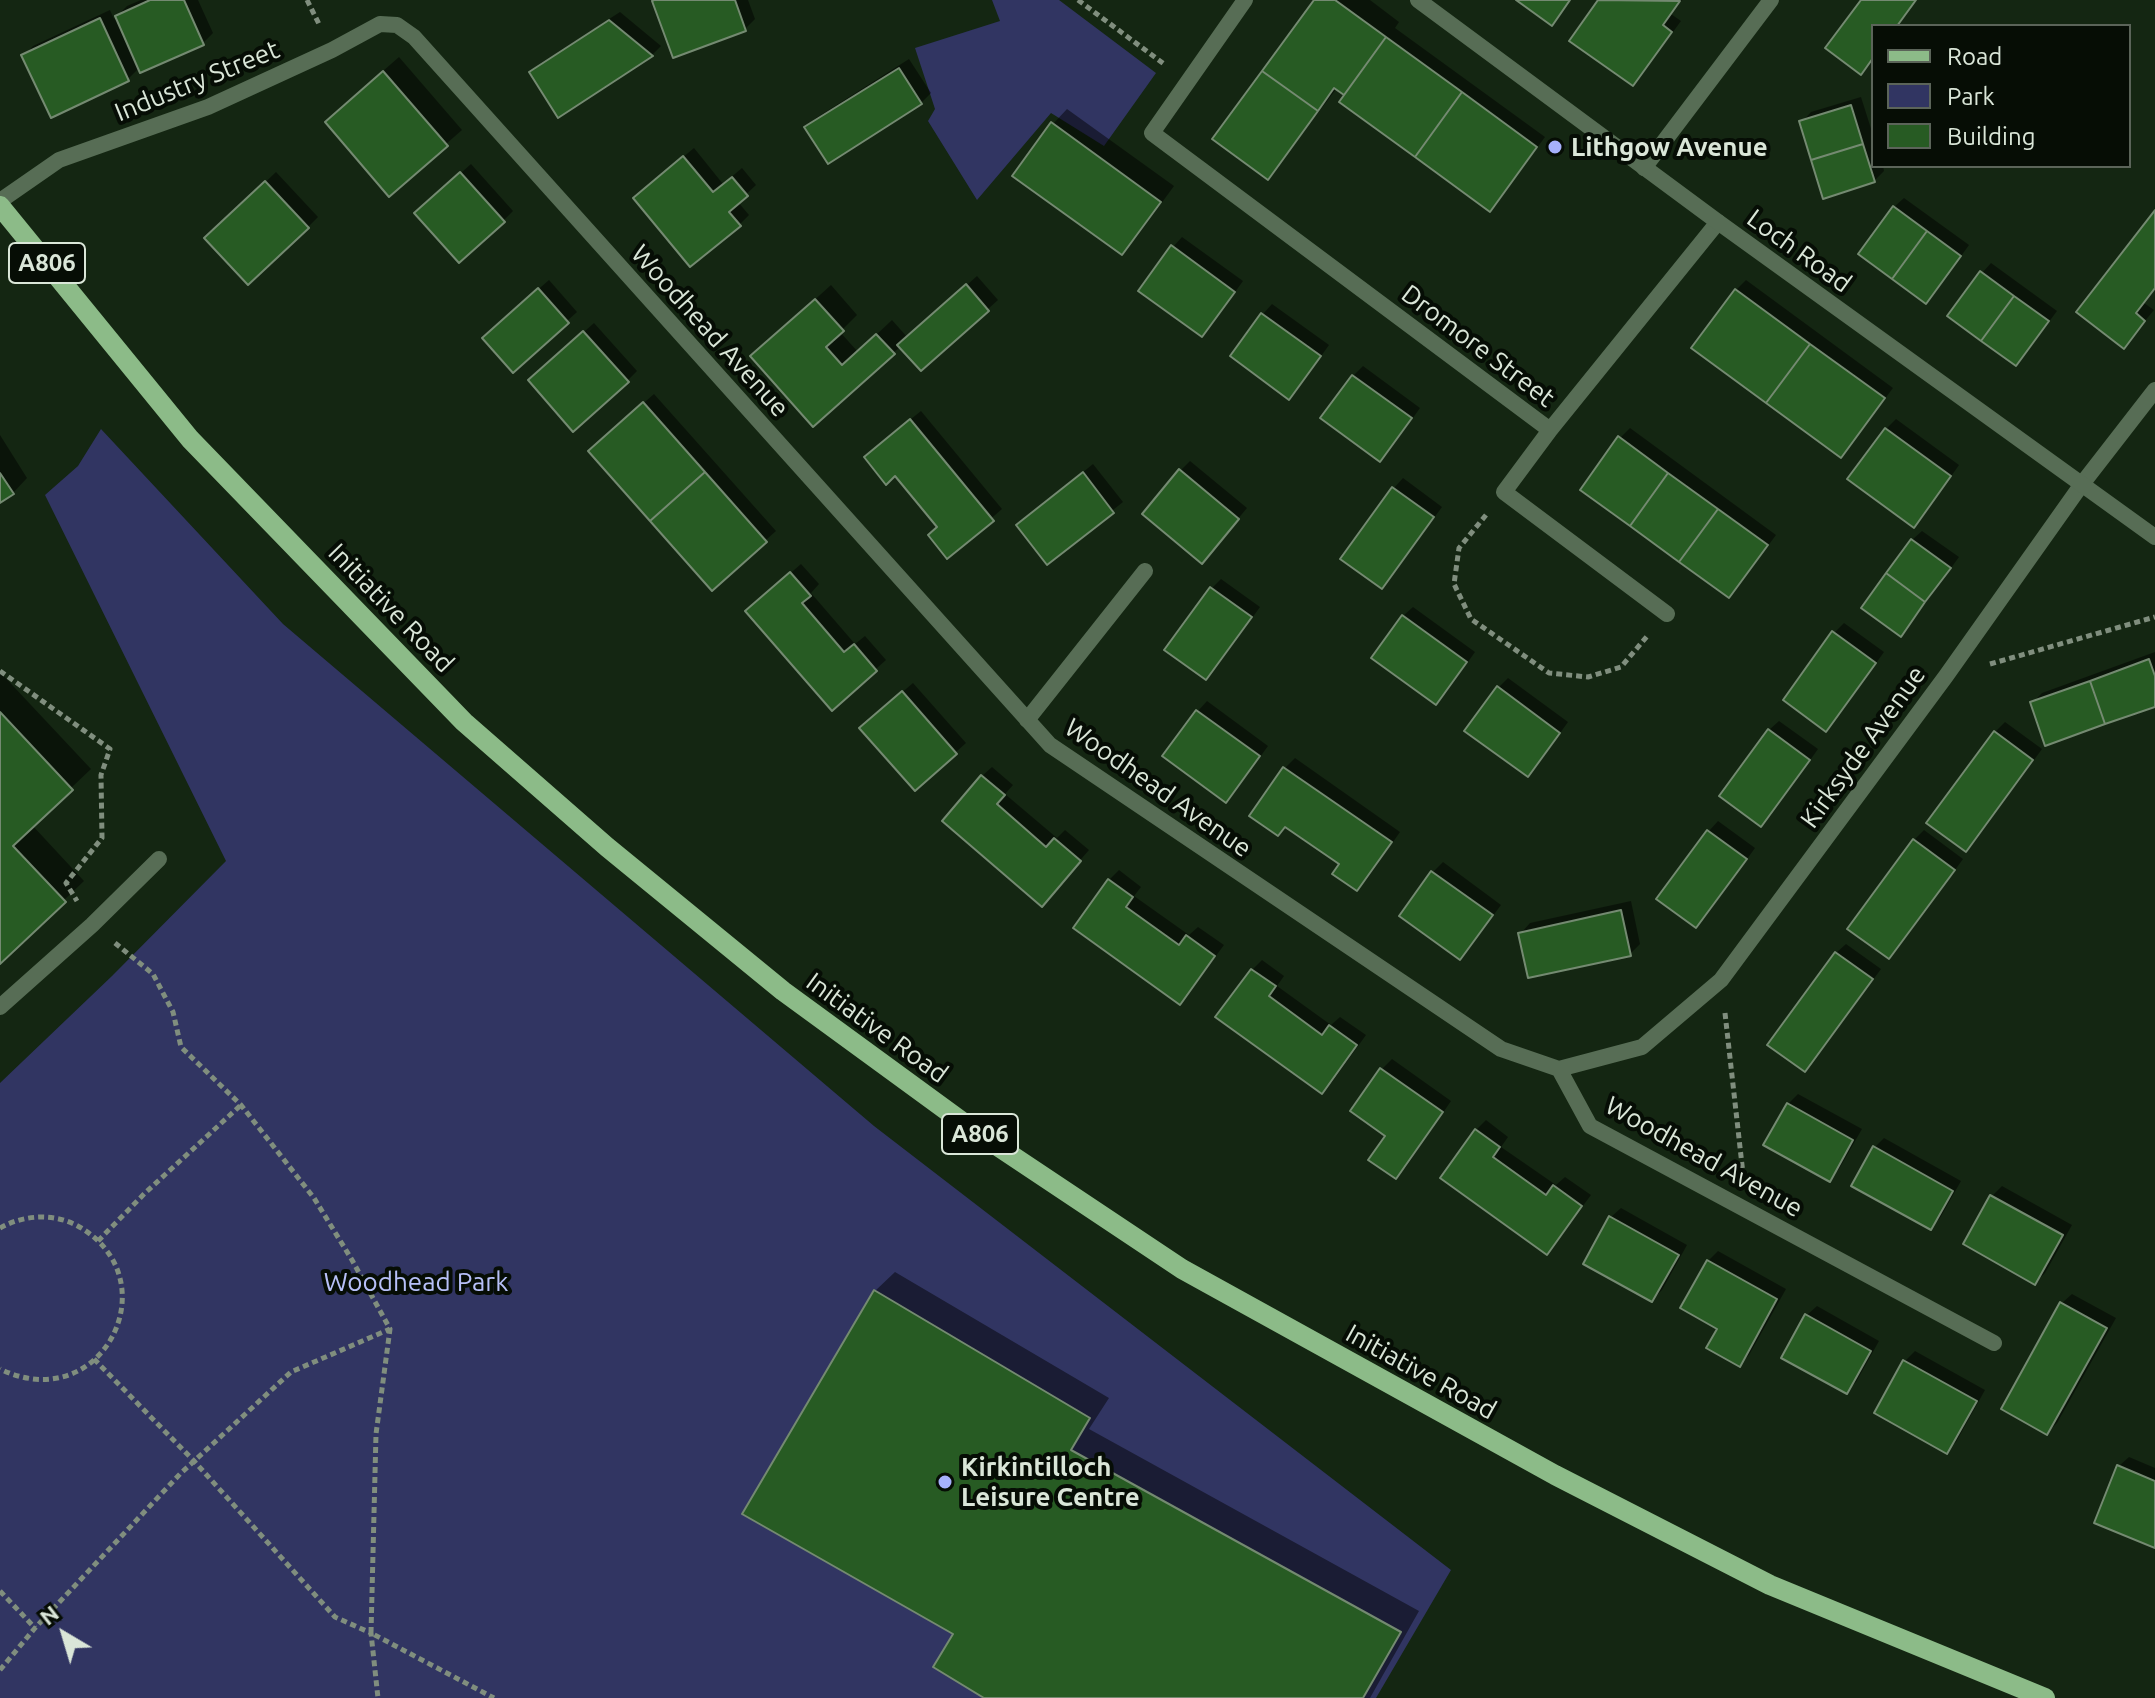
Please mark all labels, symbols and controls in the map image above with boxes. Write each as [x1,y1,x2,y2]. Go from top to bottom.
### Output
legend [1871,24,2131,168]
street label: Industry Street [110,34,284,128]
text: Road [1947,43,2002,70]
text: Park [1947,83,1995,110]
text: Building [1947,123,2035,150]
place label: Lithgow Avenue [1571,131,1768,163]
marker: Lithgow Avenue [1546,138,1564,156]
street label: Loch Road [1741,203,1857,299]
street label: Woodhead Avenue [625,239,795,423]
road number: A806 [9,243,85,283]
street label: Dromore Street [1395,278,1561,414]
street label: Initiative Road [322,537,460,679]
street label: Kirksyde Avenue [1794,660,1932,834]
street label: Woodhead Avenue [1059,712,1257,864]
street label: Initiative Road [800,966,954,1090]
street label: Woodhead Avenue [1600,1090,1808,1224]
road number: A806 [942,1114,1018,1154]
park label: Woodhead Park [324,1266,508,1298]
street label: Initiative Road [1340,1318,1502,1426]
place label: Kirkintilloch Leisure Centre [961,1451,1140,1512]
marker: Kirkintilloch Leisure Centre [936,1473,954,1491]
north arrow [24,1594,104,1674]
text: N [35,1600,63,1630]

